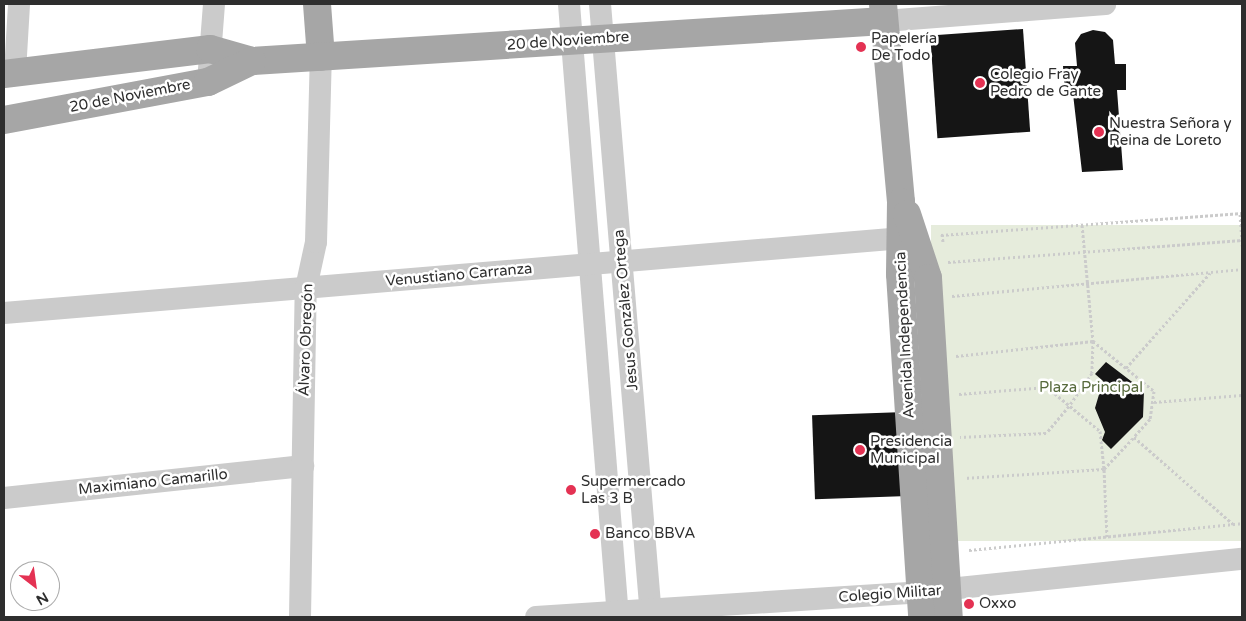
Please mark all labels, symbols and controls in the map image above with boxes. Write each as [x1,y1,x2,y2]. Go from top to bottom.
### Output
street label: 20 de Noviembre [506,28,630,54]
place label: Papelería De Todo [871,29,937,64]
marker: Papelería De Todo [855,41,867,53]
place label: Colegio Fray Pedro de Gante [990,65,1101,100]
street label: 20 de Noviembre [68,75,192,117]
marker: Colegio Fray Pedro de Gante [974,77,986,89]
place label: Nuestra Señora y Reina de Loreto [1109,114,1232,149]
marker: Nuestra Señora y Reina de Loreto [1093,126,1105,138]
street label: Jesus González Ortega [610,229,642,391]
street label: Avenida Independencia [892,251,918,419]
street label: Venustiano Carranza [385,260,533,290]
street label: Álvaro Obregón [295,283,317,397]
park label: Plaza Principal [1039,379,1143,397]
place label: Presidencia Municipal [870,432,952,467]
marker: Presidencia Municipal [854,444,866,456]
street label: Maximiano Camarillo [77,465,229,499]
place label: Supermercado Las 3 B [581,472,686,507]
marker: Supermercado Las 3 B [565,484,577,496]
place label: Banco BBVA [605,525,695,543]
marker: Banco BBVA [589,528,601,540]
north arrow [10,561,60,611]
street label: Colegio Militar [838,581,942,607]
text: N [33,588,51,609]
place label: Oxxo [979,595,1016,613]
marker: Oxxo [963,598,975,610]

